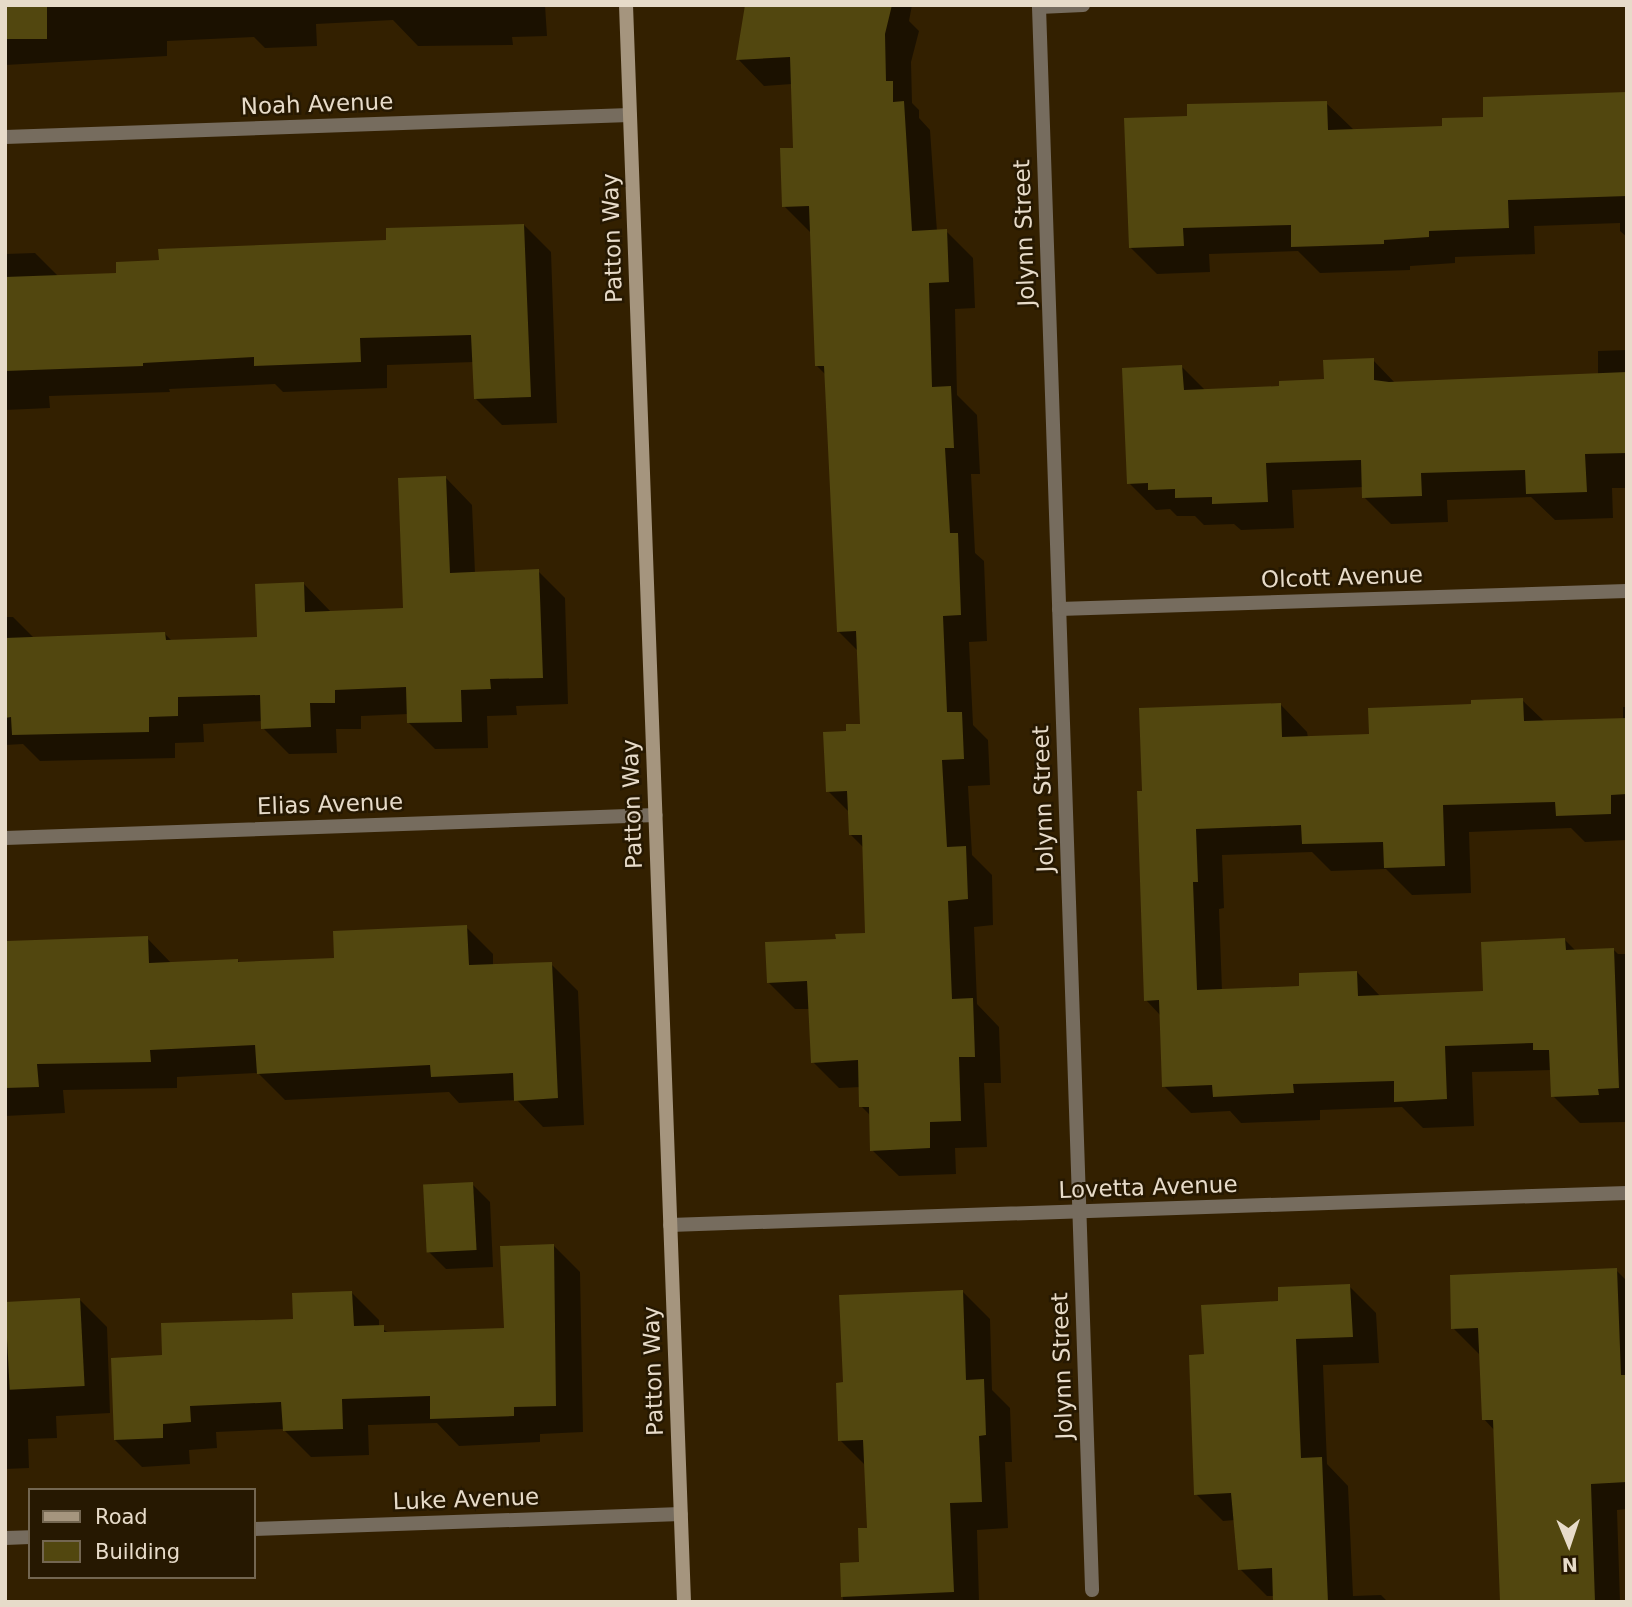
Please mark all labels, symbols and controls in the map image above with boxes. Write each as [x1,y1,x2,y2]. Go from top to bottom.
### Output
street label: Noah Avenue [240,88,394,120]
street label: Jolynn Street [1008,159,1040,307]
street label: Patton Way [596,173,628,303]
street label: Olcott Avenue [1261,560,1423,594]
street label: Jolynn Street [1027,725,1059,873]
street label: Patton Way [616,739,648,869]
street label: Elias Avenue [256,788,404,820]
street label: Lovetta Avenue [1058,1170,1238,1204]
street label: Jolynn Street [1046,1292,1078,1440]
street label: Patton Way [637,1306,669,1436]
street label: Luke Avenue [392,1483,540,1515]
legend [28,1488,256,1579]
text: Road [95,1505,148,1529]
north arrow [1534,1509,1604,1579]
text: Building [95,1540,180,1564]
text: N [1561,1554,1578,1576]

